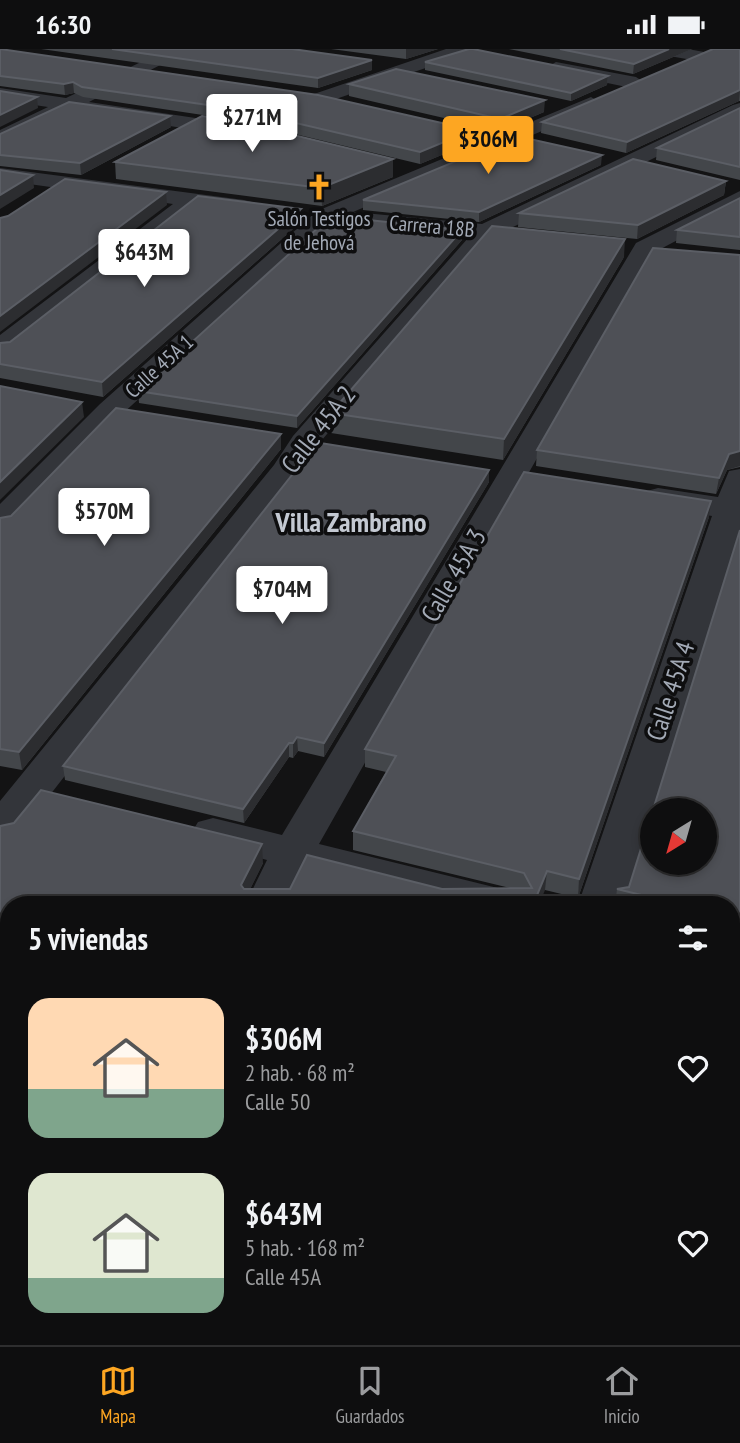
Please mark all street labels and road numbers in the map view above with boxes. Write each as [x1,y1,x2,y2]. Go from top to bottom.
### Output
street label: Carrera 18B [388,209,476,243]
street label: Calle 45A 1 [119,328,199,404]
street label: Calle 45A 2 [273,378,363,480]
street label: Calle 45A 3 [413,522,493,628]
street label: Calle 45A 4 [638,637,702,745]

